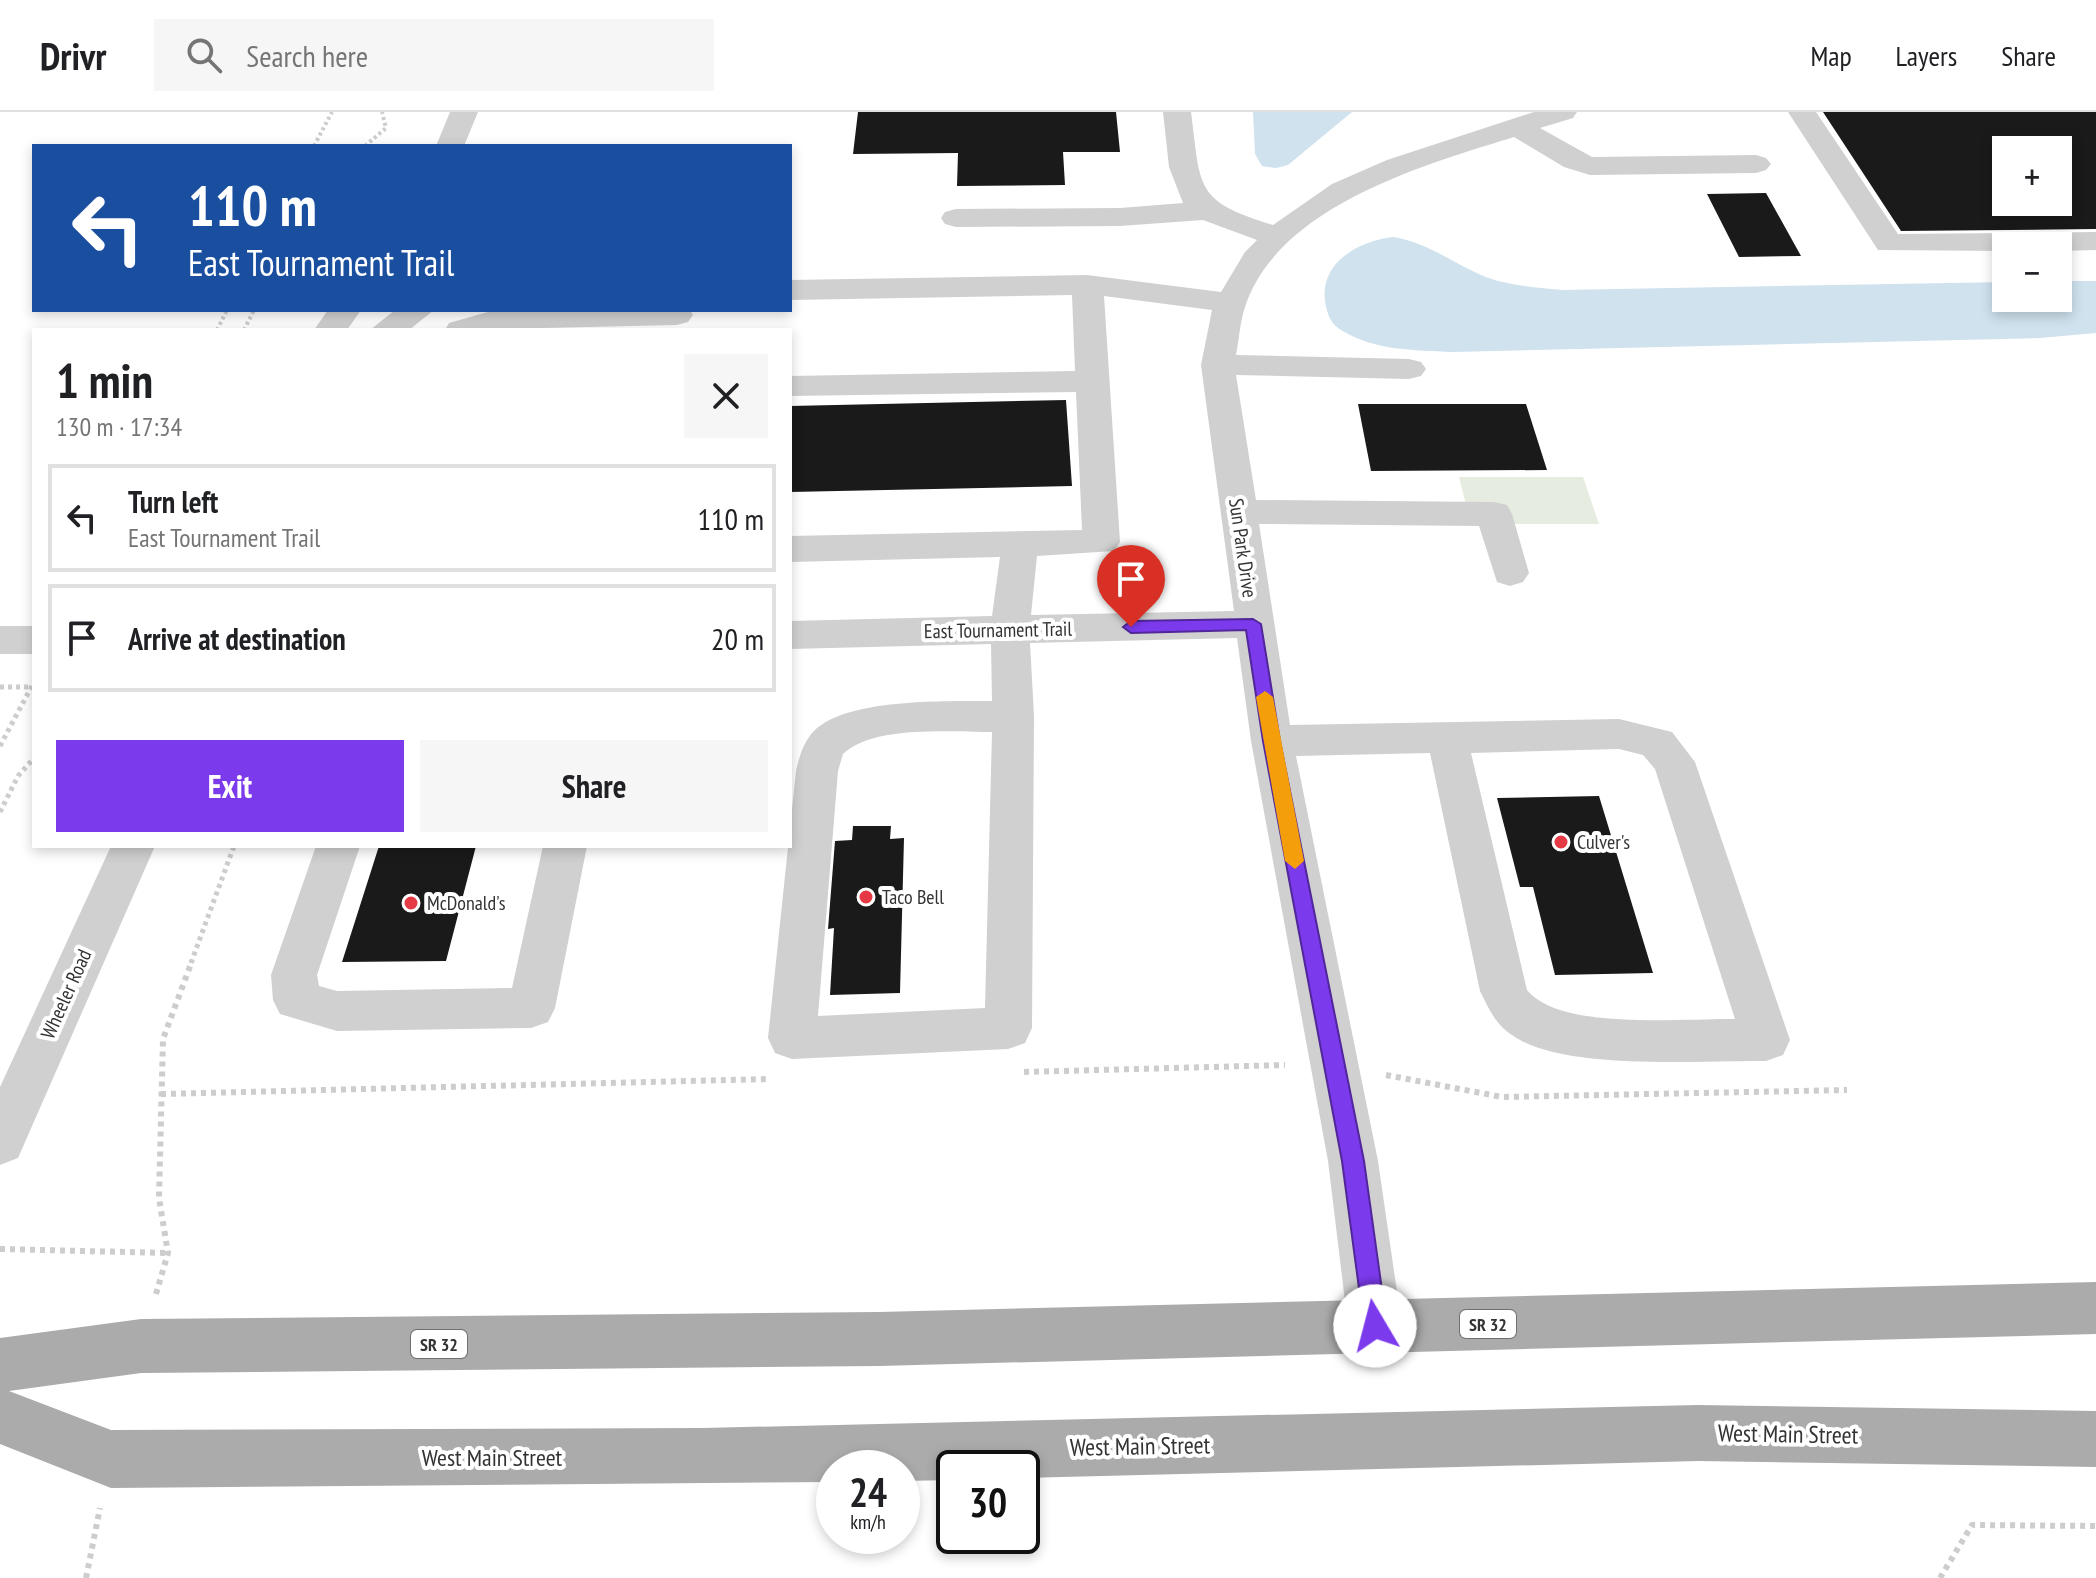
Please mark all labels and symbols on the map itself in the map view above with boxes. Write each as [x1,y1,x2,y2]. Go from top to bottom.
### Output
street label: Sun Park Drive [1223,497,1263,599]
pin [1097,545,1165,627]
street label: East Tournament Trail [924,616,1073,644]
place label: Culver's [1577,829,1630,855]
marker: Culver's [1552,833,1570,851]
place label: Taco Bell [882,884,944,910]
marker: Taco Bell [857,888,875,906]
place label: McDonald's [427,890,506,916]
marker: McDonald's [402,894,420,912]
street label: Wheeler Road [35,945,97,1043]
position arrow [1333,1284,1417,1368]
road number: SR 32 [1460,1310,1516,1338]
road number: SR 32 [411,1330,467,1358]
street label: West Main Street [1718,1417,1859,1451]
street label: West Main Street [1070,1429,1211,1463]
street label: West Main Street [422,1442,563,1473]
speed limit sign: 30 [936,1450,1040,1554]

